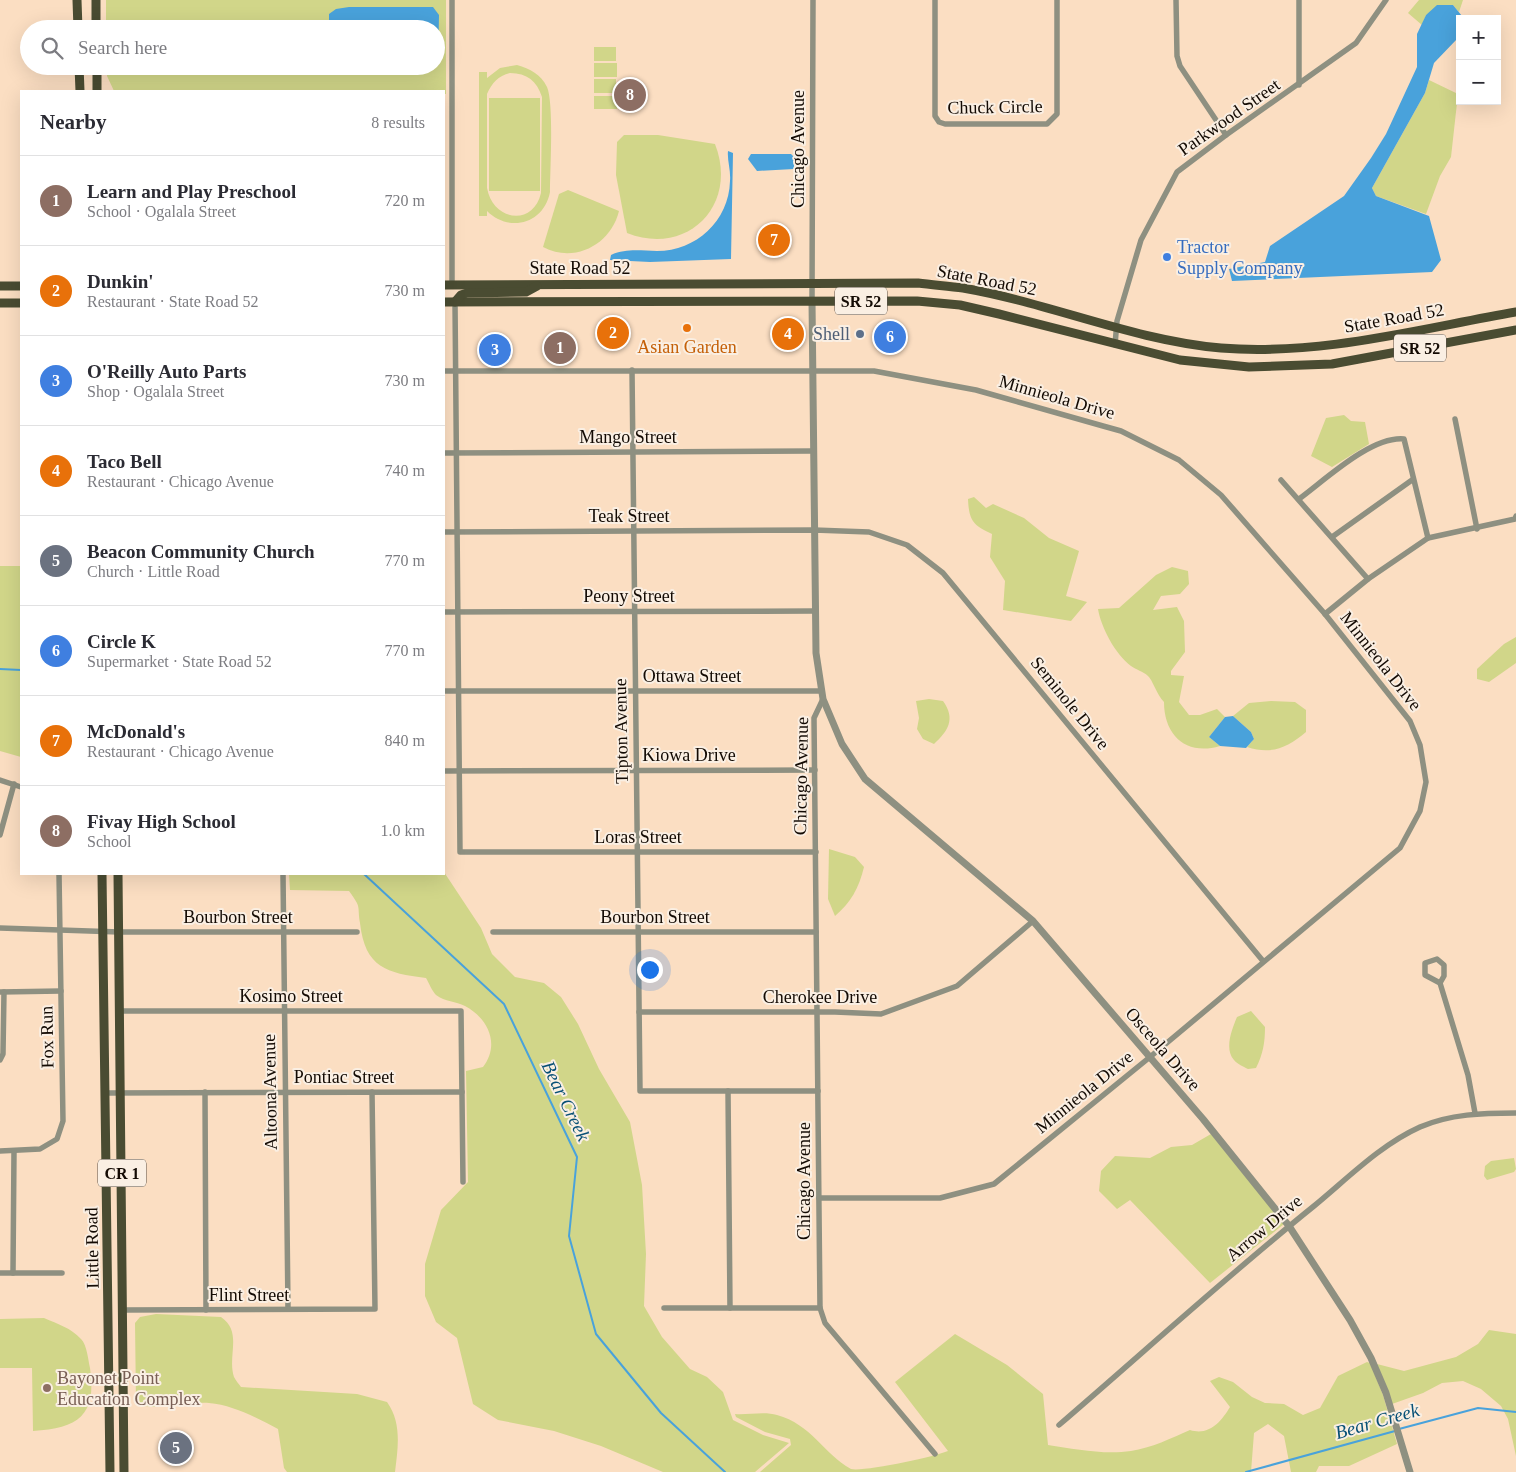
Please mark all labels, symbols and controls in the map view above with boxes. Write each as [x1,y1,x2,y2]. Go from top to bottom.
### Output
map controls [1456,15,1501,105]
button: + [1456,15,1501,60]
search box [20,20,445,75]
icon: search [38,34,66,62]
text: Search here [78,37,167,58]
button: − [1456,60,1501,105]
street label: Parkwood Street [1174,75,1284,159]
pin: 8 [614,76,646,114]
street label: Chicago Avenue [788,90,808,208]
street label: Chuck Circle [947,96,1043,118]
text: Nearby [40,110,107,134]
text: 8 results [371,114,425,131]
text: Learn and Play Preschool [87,181,296,202]
text: 1 [52,192,60,209]
text: 720 m [385,192,425,209]
text: School · Ogalala Street [87,203,236,220]
pin: 7 [758,221,790,259]
place label: Tractor Supply Company [1177,237,1303,278]
marker: Tractor Supply Company [1161,251,1173,263]
street label: State Road 52 [530,258,631,278]
street label: State Road 52 [936,261,1038,299]
text: Dunkin' [87,271,154,292]
text: 2 [52,282,60,299]
text: 730 m [385,282,425,299]
road number: SR 52 [835,288,887,314]
text: Restaurant · State Road 52 [87,293,259,310]
street label: State Road 52 [1343,299,1445,337]
pin: 2 [597,314,629,352]
pin: 4 [772,315,804,353]
pin: 6 [874,318,906,356]
marker: Asian Garden [681,322,693,334]
place label: Shell [813,324,850,344]
marker: Shell [854,328,866,340]
pin: 1 [544,329,576,367]
pin: 3 [479,331,511,369]
road number: SR 52 [1394,334,1446,362]
place label: Asian Garden [637,337,737,357]
text: O'Reilly Auto Parts [87,361,246,382]
street label: Minnieola Drive [997,371,1117,423]
text: 3 [52,372,60,389]
text: 730 m [385,372,425,389]
text: Shop · Ogalala Street [87,383,224,400]
street label: Mango Street [579,427,677,447]
text: Taco Bell [87,451,162,472]
text: 4 [52,462,60,479]
text: 740 m [385,462,425,479]
text: Restaurant · Chicago Avenue [87,473,274,490]
street label: Teak Street [588,506,670,526]
text: Beacon Community Church [87,541,315,562]
text: 5 [52,552,60,569]
text: 770 m [385,552,425,569]
text: Church · Little Road [87,563,220,580]
street label: Peony Street [583,586,675,606]
street label: Minnieola Drive [1336,608,1426,714]
text: Circle K [87,631,156,652]
text: 6 [52,642,60,659]
text: 770 m [385,642,425,659]
text: Supermarket · State Road 52 [87,653,272,670]
street label: Seminole Drive [1027,653,1113,753]
street label: Ottawa Street [643,666,741,686]
street label: Tipton Avenue [610,678,632,784]
street label: Chicago Avenue [790,717,812,835]
text: McDonald's [87,721,185,742]
text: 7 [52,732,60,749]
text: 840 m [385,732,425,749]
text: Restaurant · Chicago Avenue [87,743,274,760]
street label: Kiowa Drive [642,745,736,765]
text: Fivay High School [87,811,236,832]
text: 8 [52,822,60,839]
text: 1.0 km [381,822,425,839]
street label: Loras Street [594,827,682,847]
text: School [87,833,131,850]
street label: Bourbon Street [183,907,293,927]
street label: Bourbon Street [600,907,710,927]
your location [637,957,663,983]
street label: Kosimo Street [239,986,343,1006]
street label: Cherokee Drive [763,987,877,1007]
street label: Osceola Drive [1122,1003,1204,1095]
street label: Fox Run [36,1006,58,1068]
street label: Altoona Avenue [259,1034,281,1150]
street label: Minnieola Drive [1031,1047,1137,1137]
water label: Bear Creek [538,1058,595,1145]
street label: Pontiac Street [294,1067,394,1087]
street label: Chicago Avenue [794,1122,814,1240]
road number: CR 1 [98,1160,146,1186]
street label: Arrow Drive [1222,1191,1306,1265]
street label: Little Road [81,1207,103,1289]
street label: Flint Street [209,1285,289,1305]
place label: Bayonet Point Education Complex [57,1368,200,1409]
marker: Bayonet Point Education Complex [41,1382,53,1394]
water label: Bear Creek [1333,1399,1422,1443]
pin: 5 [160,1429,192,1467]

